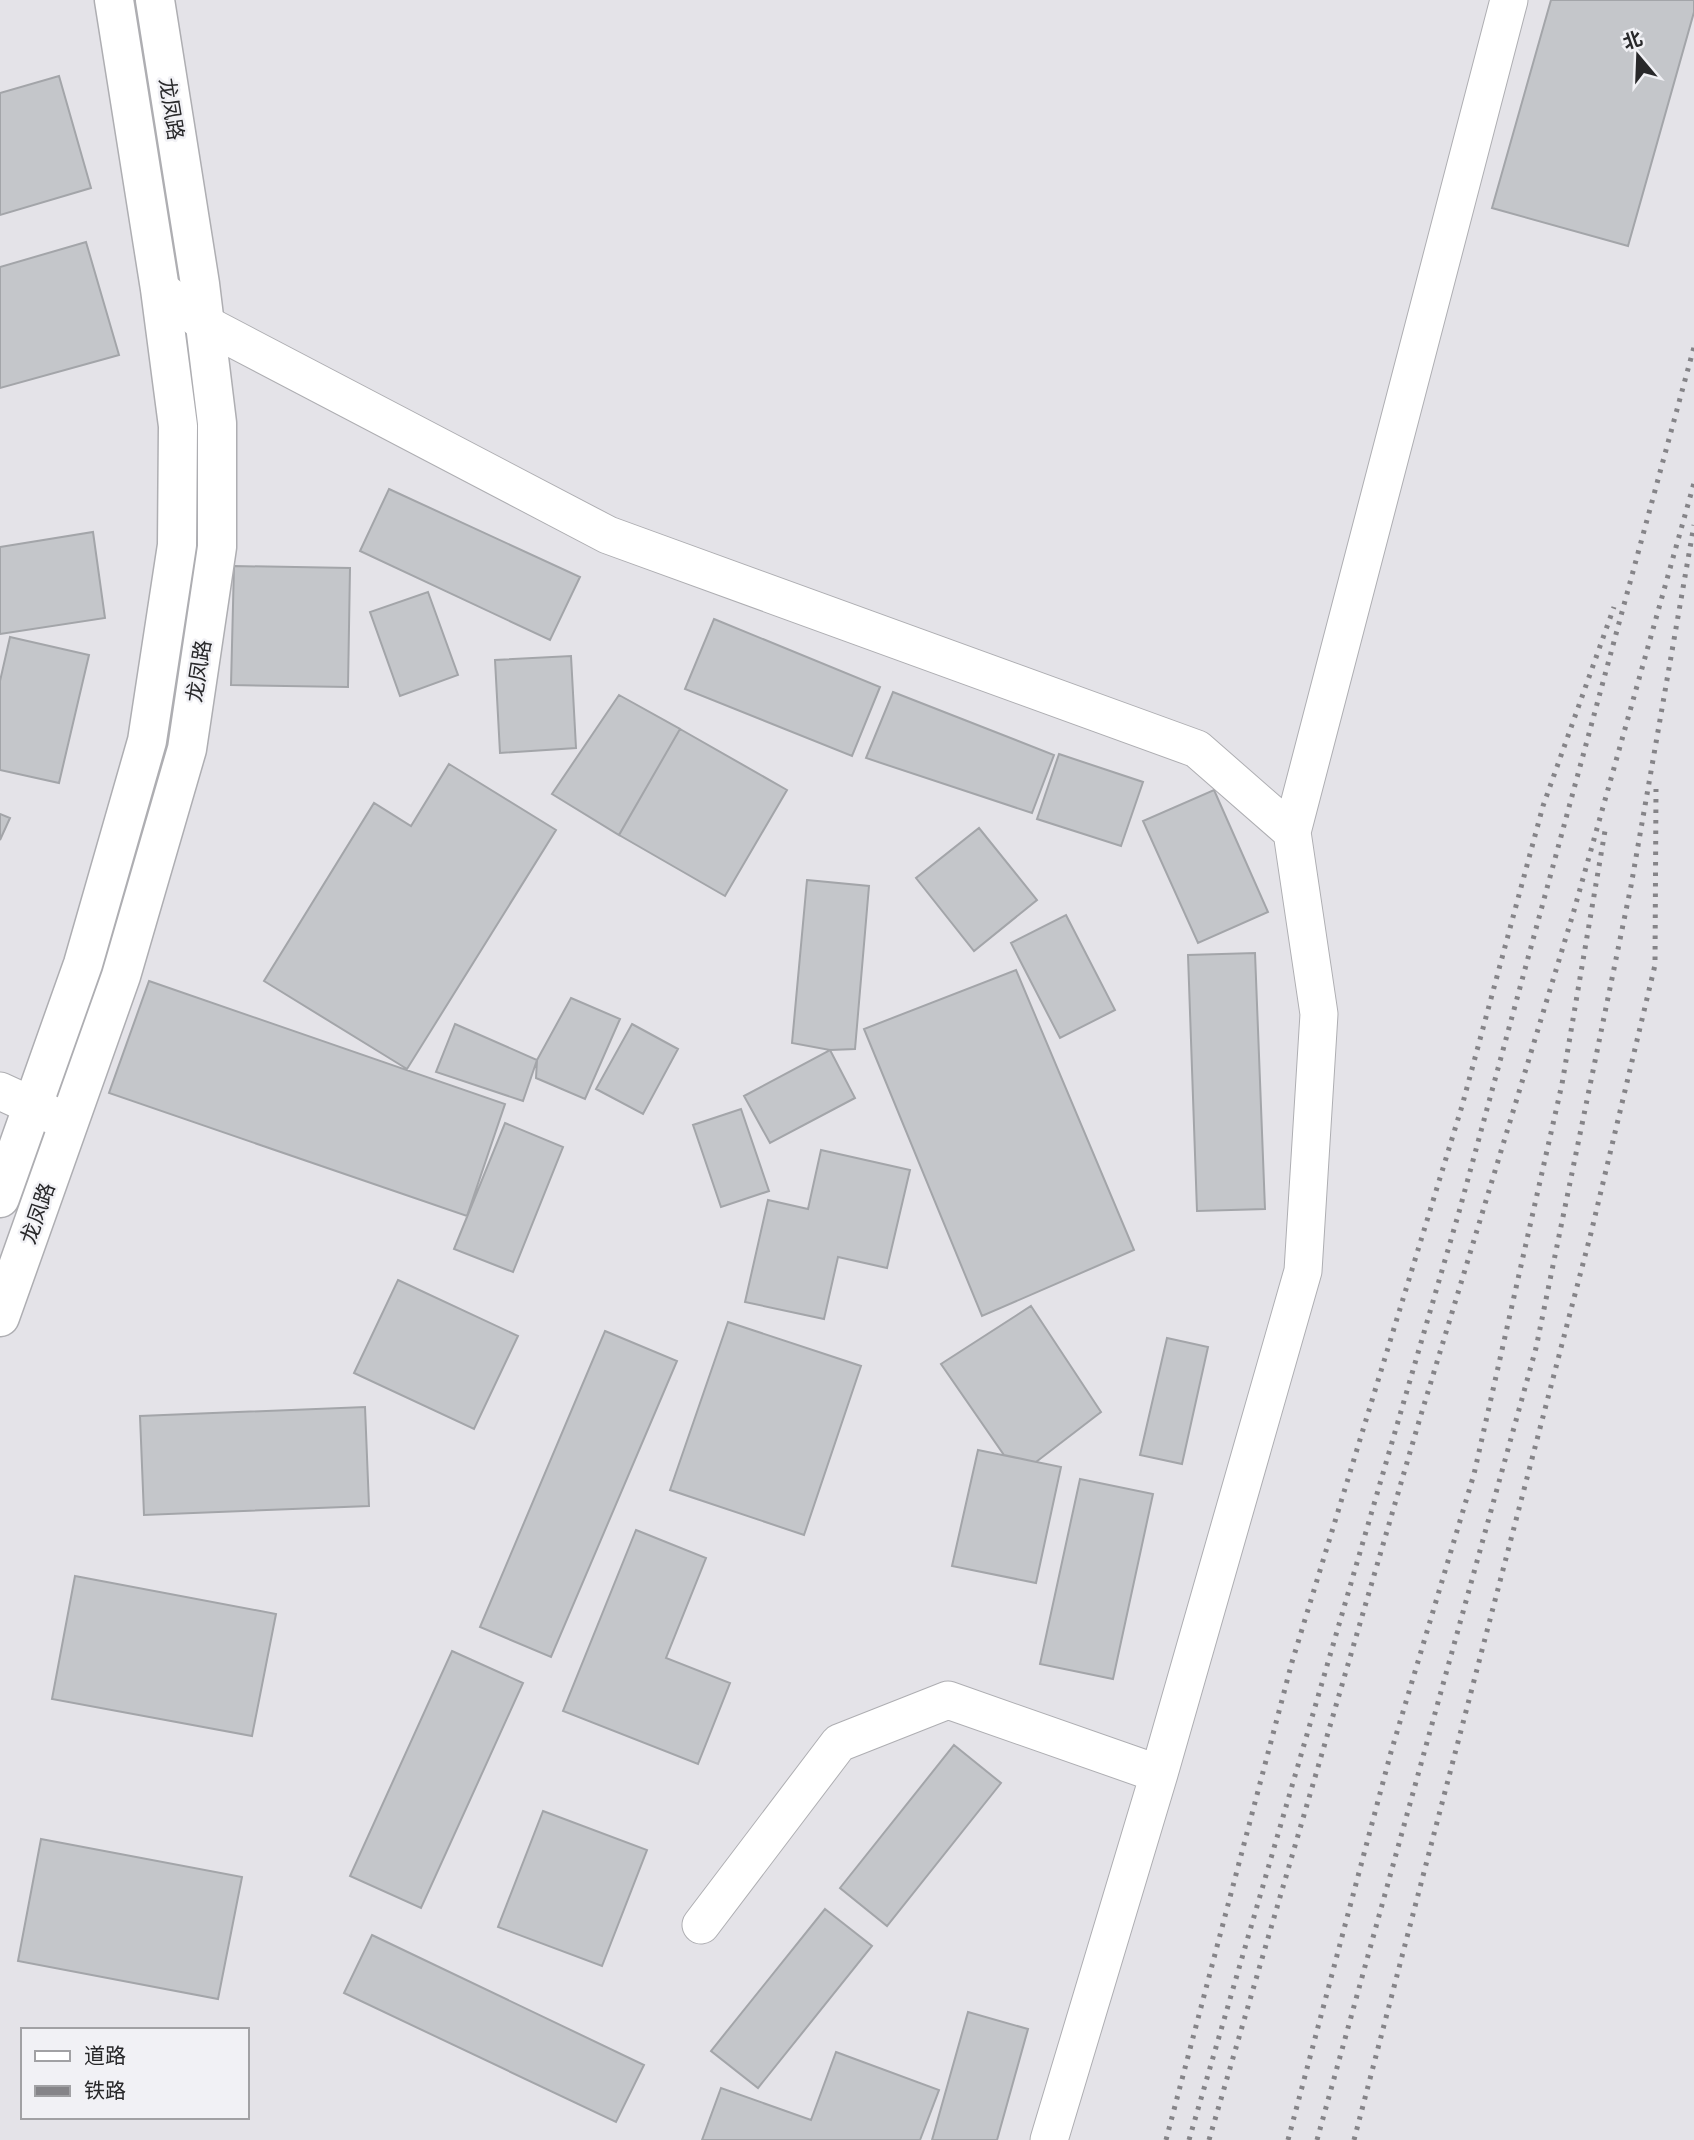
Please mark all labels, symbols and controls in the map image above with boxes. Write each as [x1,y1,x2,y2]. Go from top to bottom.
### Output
north arrow [1603,21,1673,91]
text: 北 [1620,26,1645,53]
street label: 龙凤路 [155,76,189,142]
street label: 龙凤路 [181,638,215,704]
street label: 龙凤路 [15,1179,59,1247]
legend [21,2028,248,2119]
text: 道路 [84,2043,126,2067]
text: 铁路 [84,2078,126,2102]

